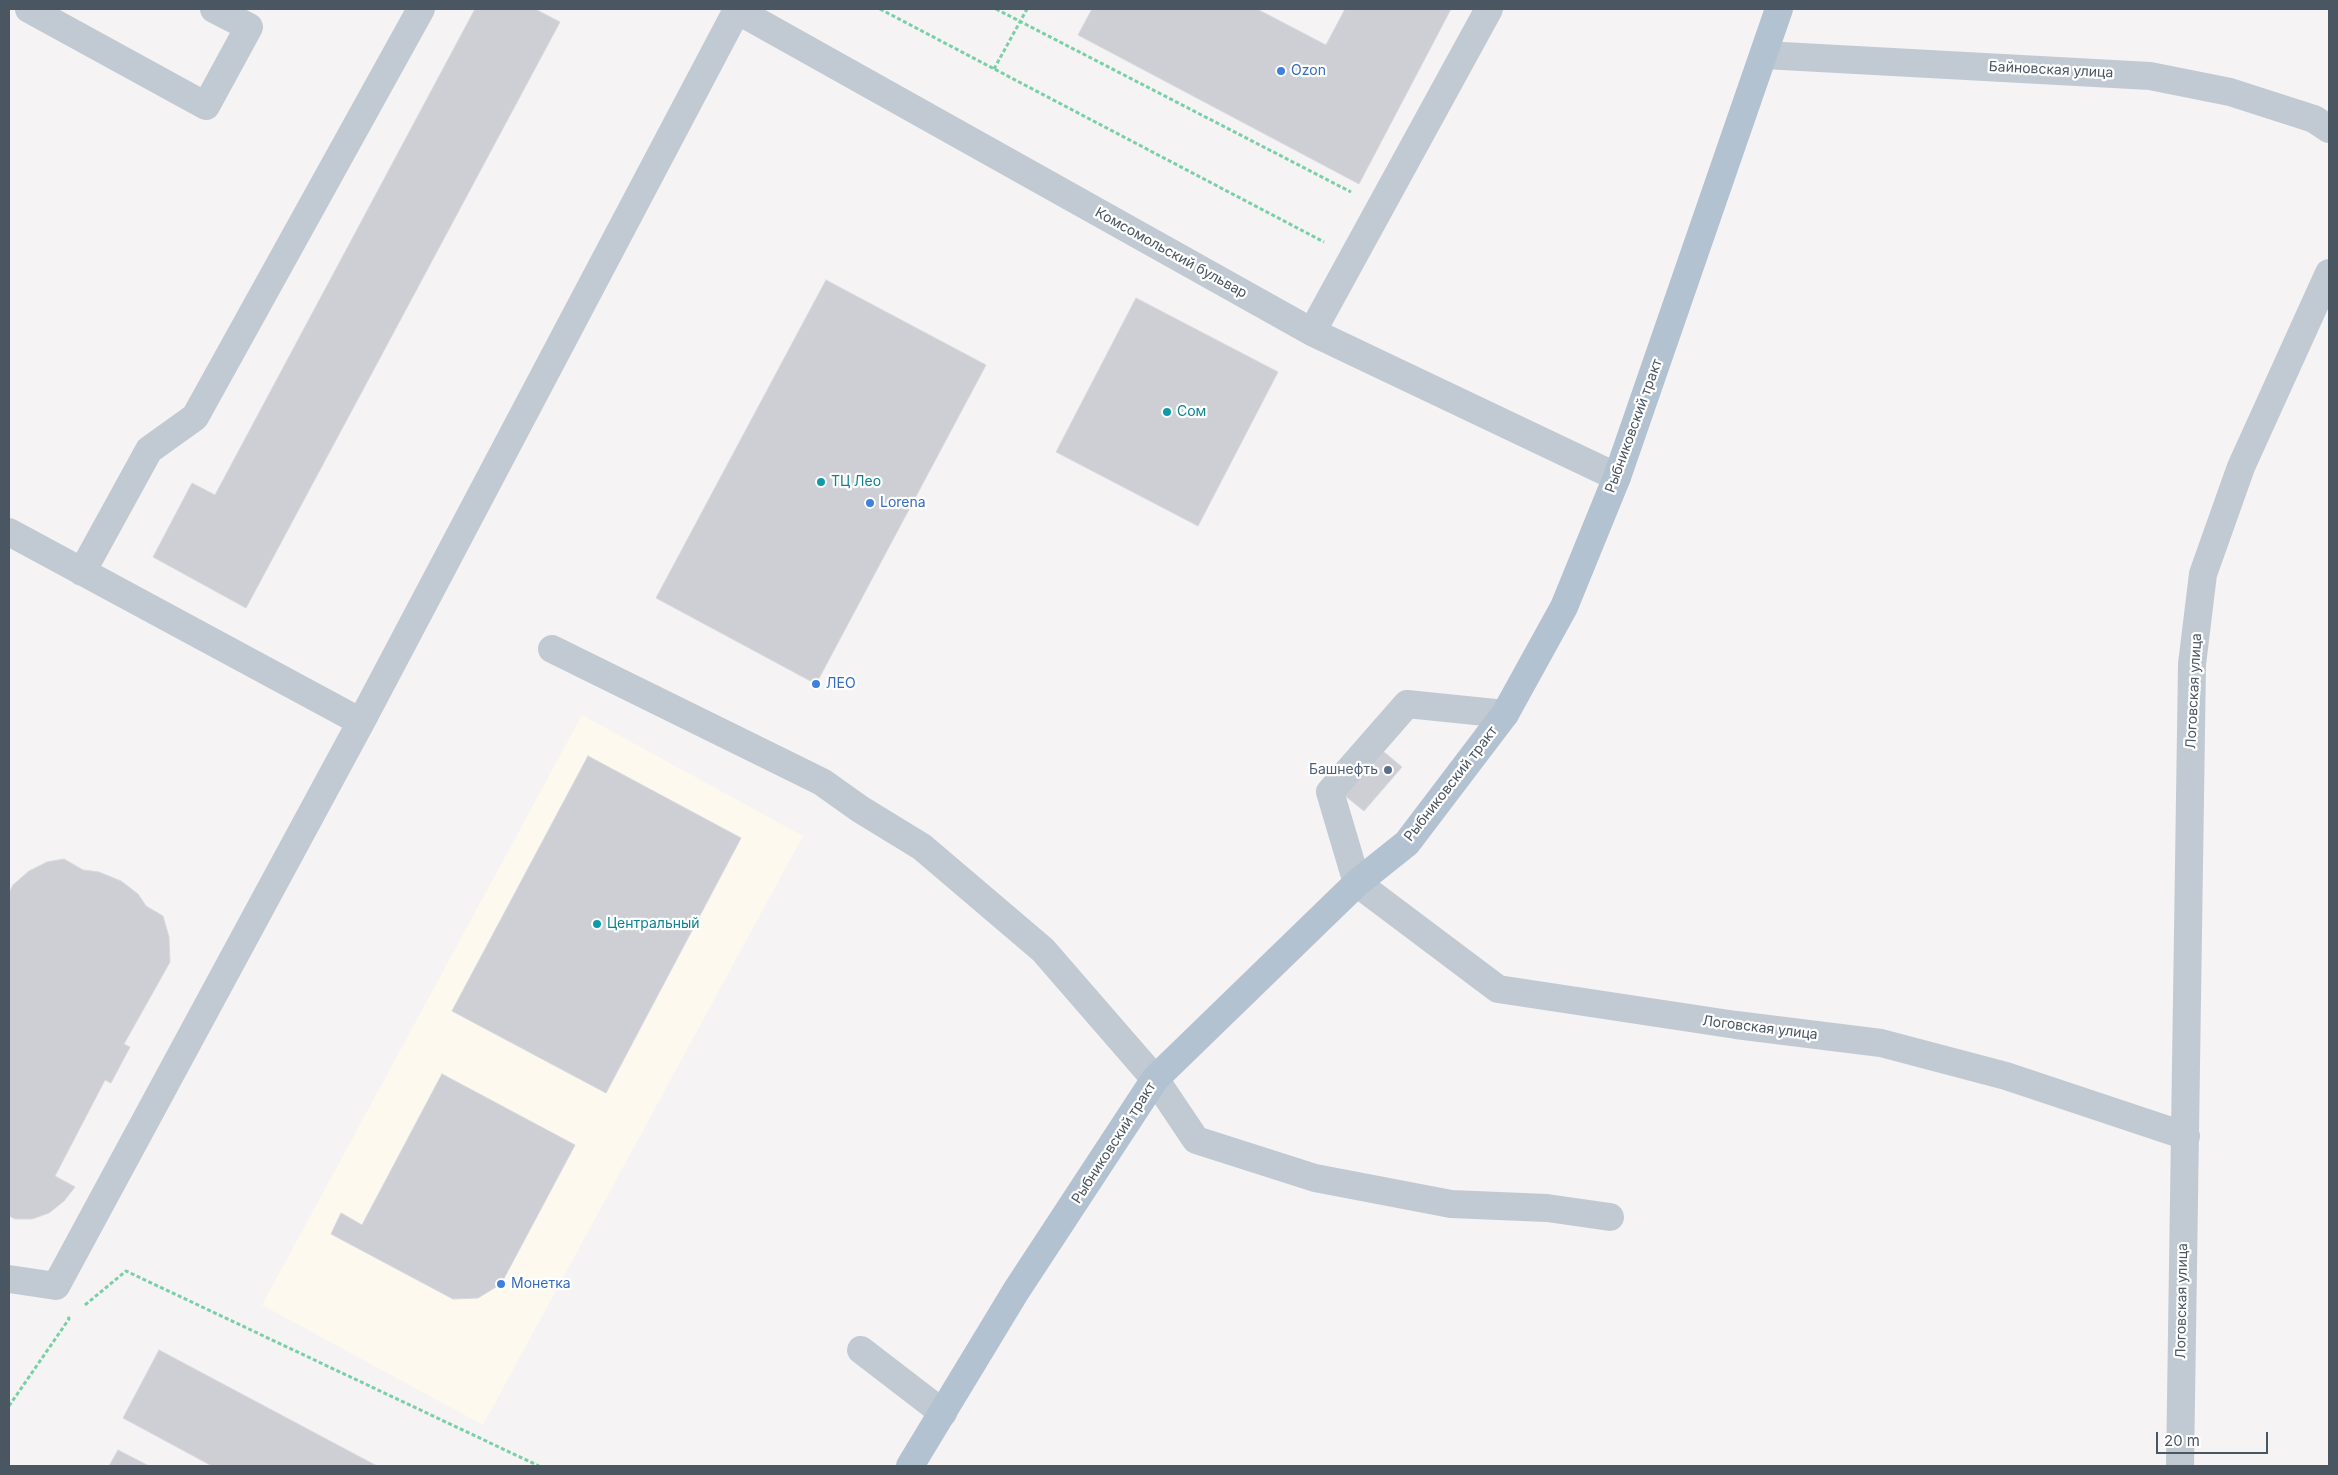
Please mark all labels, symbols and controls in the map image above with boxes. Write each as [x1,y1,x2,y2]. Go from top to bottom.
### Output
street label: Байновская улица [1988,58,2114,82]
place label: Ozon [1291,63,1326,79]
marker: Ozon [1275,65,1287,77]
street label: Комсомольский бульвар [1092,204,1250,302]
street label: Рыбниковский тракт [1602,357,1666,495]
place label: Сом [1177,404,1206,420]
marker: Сом [1161,406,1173,418]
place label: ТЦ Лео [831,474,881,490]
marker: ТЦ Лео [815,476,827,488]
place label: Lorena [880,495,926,511]
marker: Lorena [864,497,876,509]
street label: Логовская улица [2183,633,2205,749]
place label: ЛЕО [826,676,856,692]
marker: ЛЕО [810,678,822,690]
street label: Рыбниковский тракт [1401,723,1501,845]
place label: Башнефть [1309,762,1378,778]
marker: Башнефть [1382,764,1394,776]
place label: Центральный [607,916,700,932]
marker: Центральный [591,918,603,930]
street label: Логовская улица [1701,1013,1819,1043]
street label: Рыбниковский тракт [1069,1079,1159,1207]
street label: Логовская улица [2173,1243,2191,1359]
place label: Монетка [511,1276,571,1292]
marker: Монетка [495,1278,507,1290]
scale bar [2158,1422,2270,1454]
text: 20 m [2164,1431,2200,1450]

